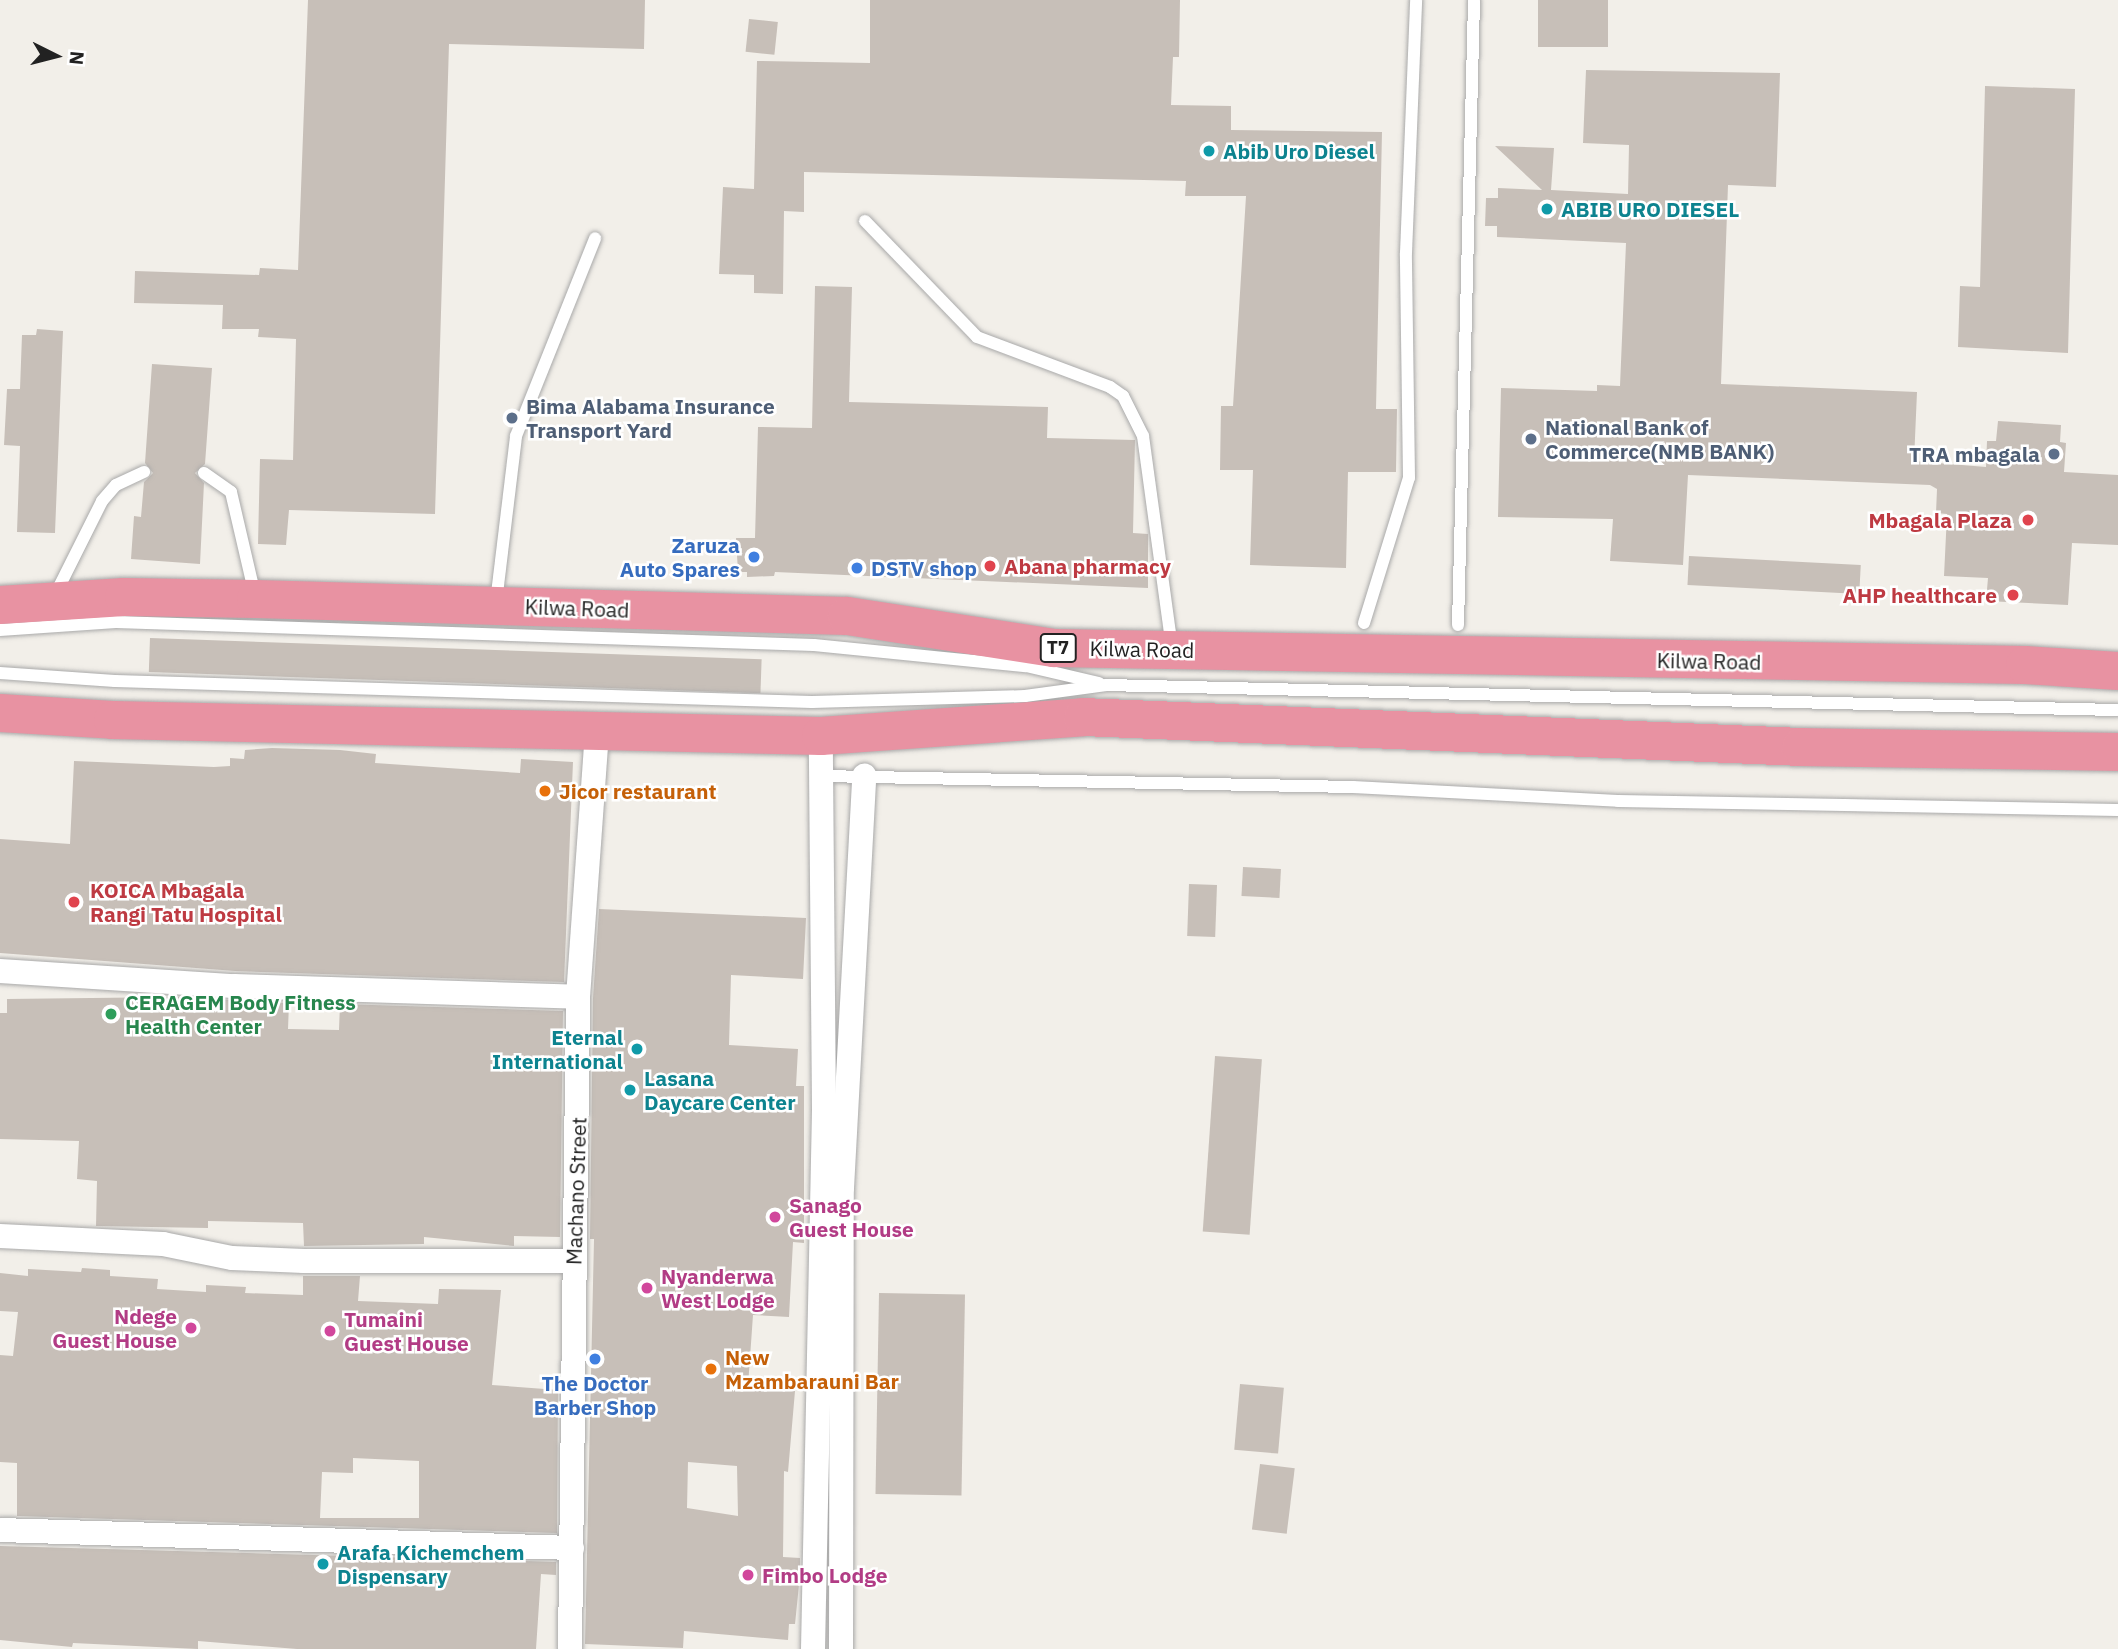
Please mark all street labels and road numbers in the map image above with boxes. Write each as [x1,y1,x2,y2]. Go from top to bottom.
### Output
street label: Kilwa Road [524,594,630,622]
road number: T7 [1039,632,1077,664]
street label: Kilwa Road [1090,635,1194,663]
street label: Kilwa Road [1657,647,1761,675]
street label: Machano Street [561,1116,591,1266]

